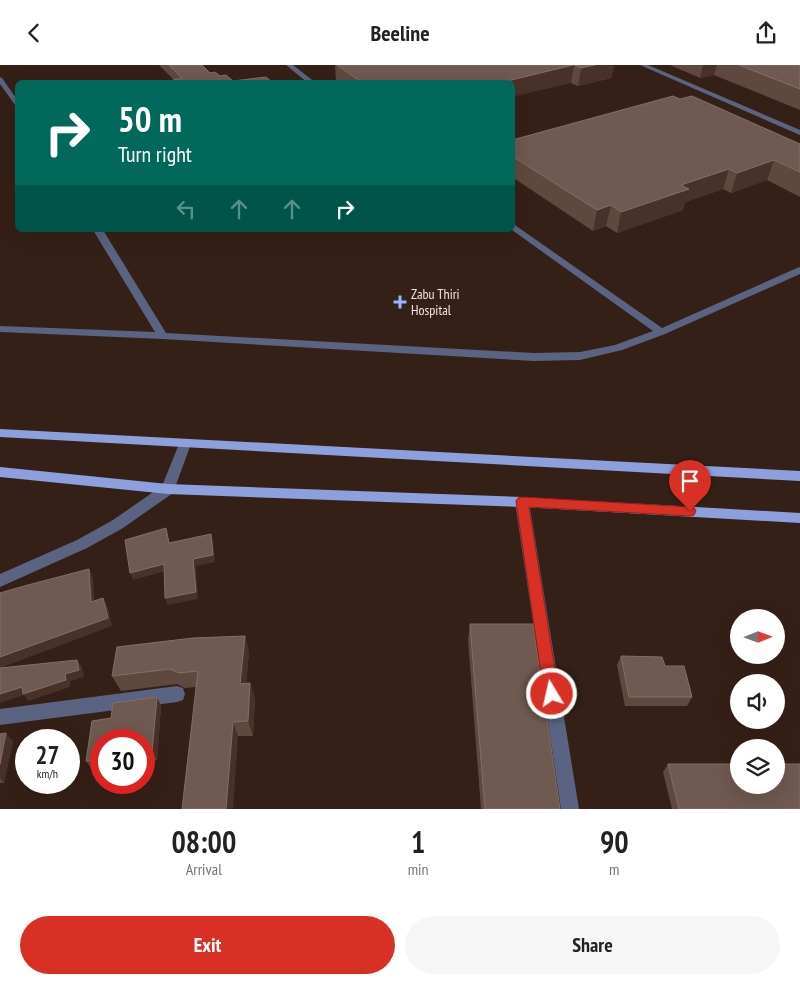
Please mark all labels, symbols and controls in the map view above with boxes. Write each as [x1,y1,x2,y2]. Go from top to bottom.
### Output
icon: back [20,19,48,47]
text: Beeline [370,19,430,47]
icon: share [752,19,780,47]
text: 50 m [118,96,182,142]
icon: right [35,100,100,165]
text: Turn right [118,140,192,168]
icon: left [172,195,200,223]
icon: ahead [225,195,253,223]
icon: ahead [278,195,306,223]
icon: right [331,195,359,223]
place label: Zabu Thiri Hospital [411,285,460,319]
marker: Zabu Thiri Hospital [393,295,407,309]
pin [669,460,711,511]
icon: arrive [676,467,704,495]
north arrow [730,609,785,664]
map controls [730,609,785,794]
position arrow [525,667,577,719]
button: sound [730,674,785,729]
speed limit sign: 30 [90,729,155,794]
text: 27 [36,739,59,771]
button: layers [730,739,785,794]
text: km/h [37,766,58,781]
text: 08:00 [171,822,236,861]
text: 1 [411,822,425,861]
text: 90 [600,822,629,861]
text: Arrival [186,859,222,879]
text: min [408,859,429,879]
text: m [609,859,619,879]
button: Exit [20,916,395,974]
button: Share [405,916,780,974]

